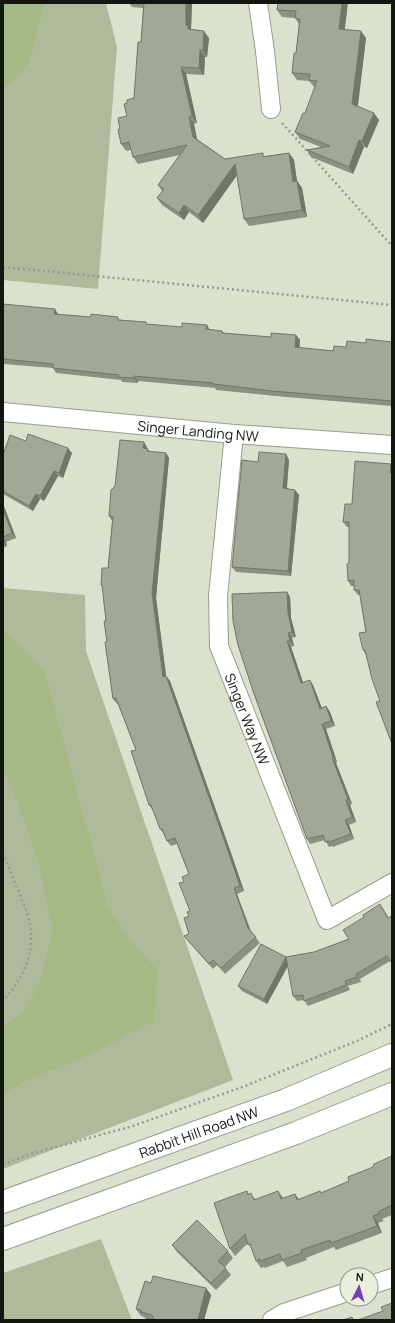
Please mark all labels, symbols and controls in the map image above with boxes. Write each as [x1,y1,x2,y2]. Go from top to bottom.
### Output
street label: Singer Landing NW [137,415,259,445]
street label: Singer Way NW [221,670,274,768]
street label: Rabbit Hill Road NW [136,1101,261,1162]
north arrow [339,1267,379,1307]
text: N [355,1269,365,1284]

